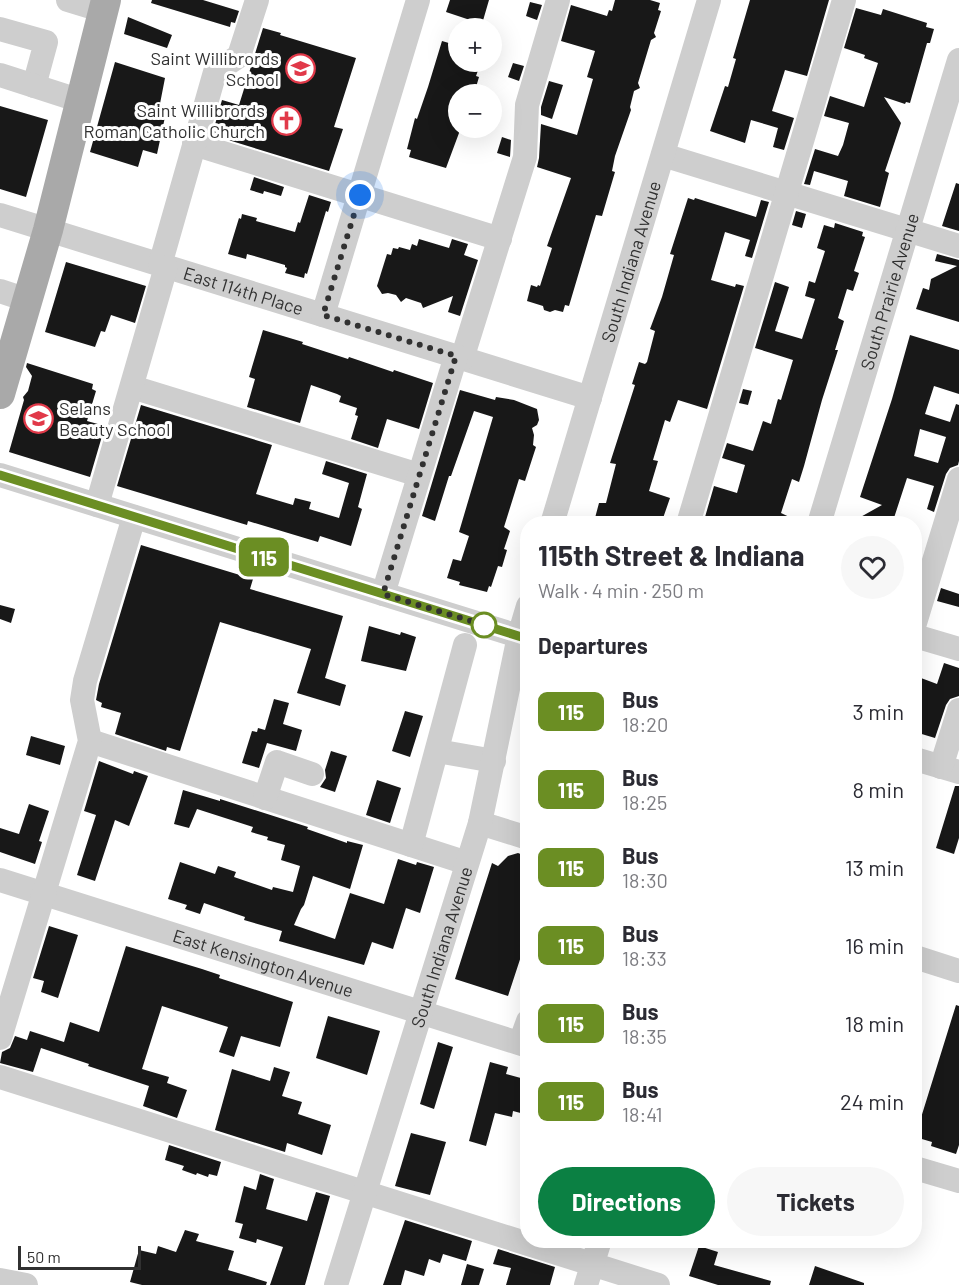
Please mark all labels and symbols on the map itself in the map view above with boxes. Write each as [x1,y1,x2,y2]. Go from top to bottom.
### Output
place label: Saint Willibrords School [151,47,279,90]
school or university icon: Saint Willibrords School [284,52,316,84]
place label: Saint Willibrords Roman Catholic Church [83,99,265,142]
church icon: Saint Willibrords Roman Catholic Church [270,104,302,136]
street label: South Indiana Avenue [596,178,665,345]
your location [345,180,375,210]
street label: South Prairie Avenue [855,210,923,372]
street label: East 114th Place [181,262,306,319]
place label: Selans Beauty School [59,397,170,440]
school or university icon: Selans Beauty School [22,402,54,434]
line badge: 115 [230,538,298,576]
unlabelled marker [471,612,497,638]
street label: South Indiana Avenue [406,864,477,1030]
street label: East Kensington Avenue [170,924,356,1002]
scale bar [18,1243,141,1270]

